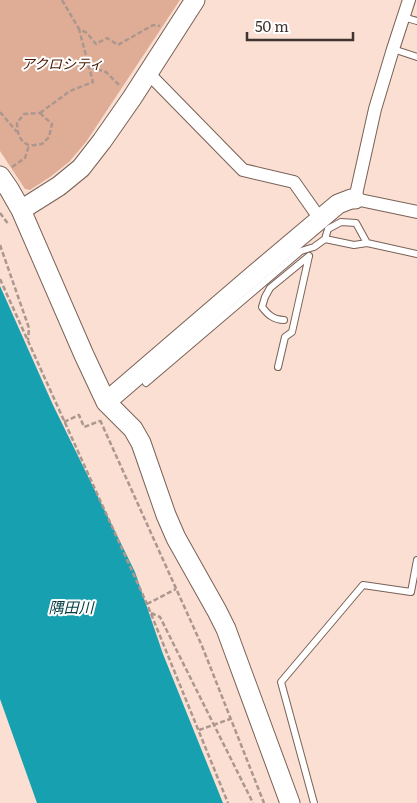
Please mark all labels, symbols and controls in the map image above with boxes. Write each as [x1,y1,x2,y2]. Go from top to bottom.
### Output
scale bar [247,10,353,42]
text: 50 m [255,14,289,37]
park label: アクロシティ [21,53,103,73]
water label: 隅田川 [48,595,95,618]

